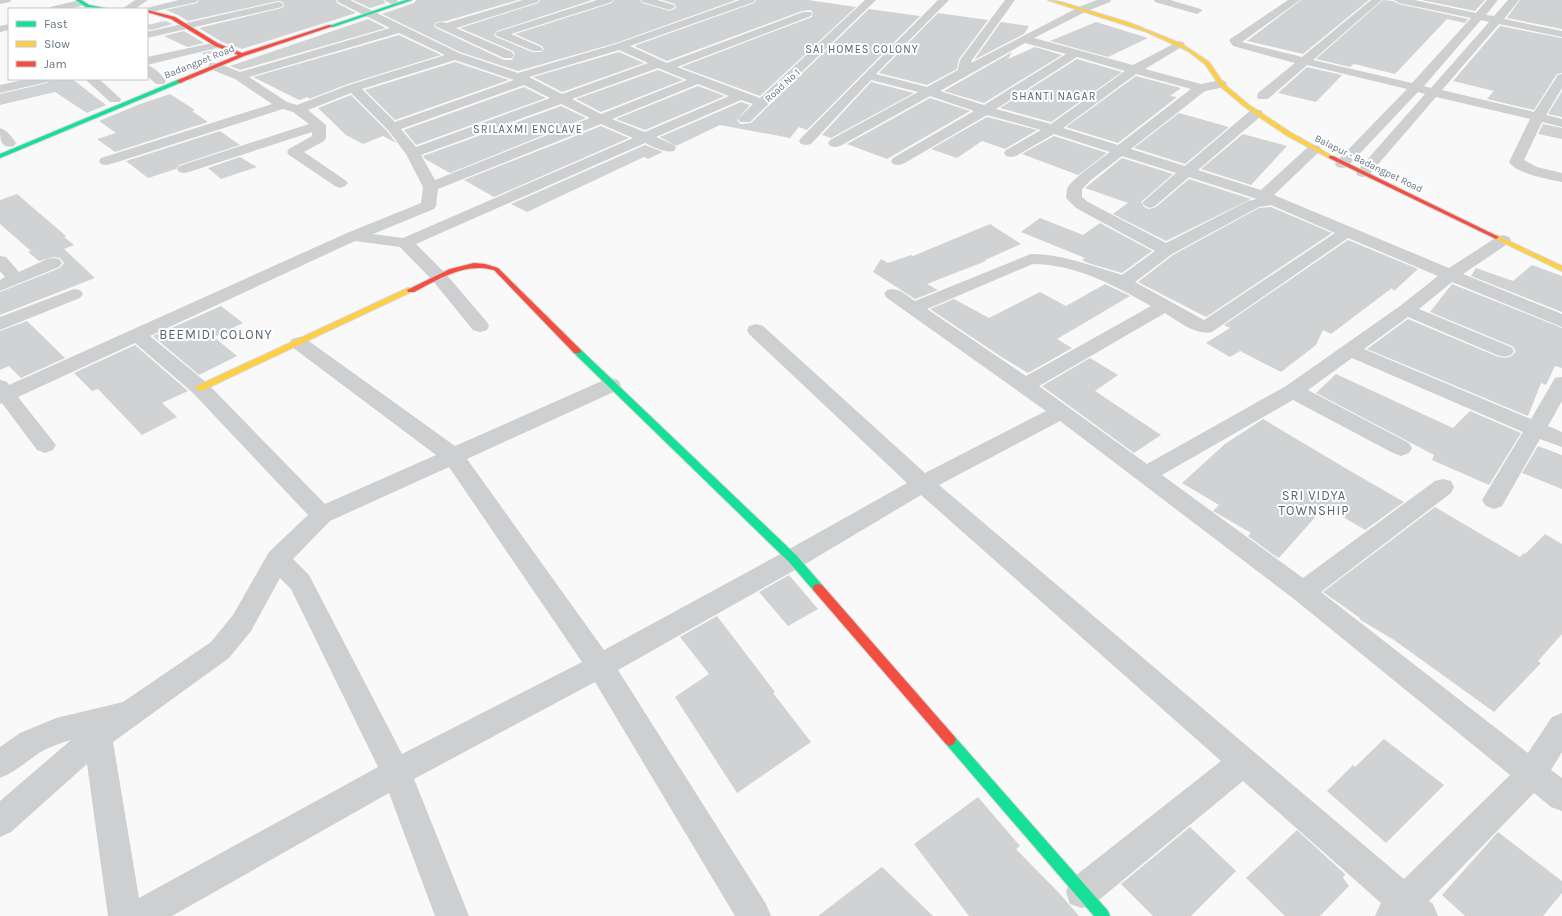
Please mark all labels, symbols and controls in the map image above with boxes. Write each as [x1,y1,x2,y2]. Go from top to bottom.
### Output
legend [8,8,148,80]
text: Fast [44,17,68,31]
text: Slow [44,37,70,51]
street label: Badangpet Road [162,42,236,82]
district label: SAI HOMES COLONY [805,43,919,56]
text: Jam [44,57,67,71]
street label: Road No 1 [763,67,803,105]
district label: SHANTI NAGAR [1011,90,1097,103]
district label: SRILAXMI ENCLAVE [473,123,583,136]
street label: Balapur - Badangpet Road [1313,132,1425,195]
district label: BEEMIDI COLONY [159,327,273,342]
district label: SRI VIDYA TOWNSHIP [1279,488,1349,518]

